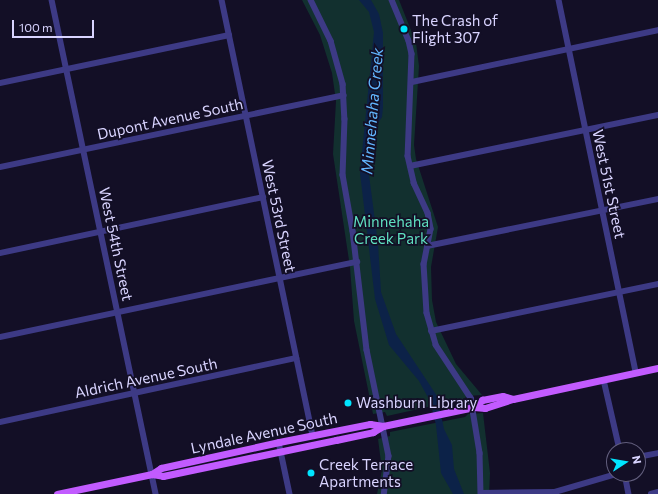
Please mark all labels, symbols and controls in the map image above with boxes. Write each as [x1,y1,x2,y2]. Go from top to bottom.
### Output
place label: The Crash of Flight 307 [412,11,498,46]
scale bar [14,12,96,38]
text: 100 m [19,20,53,34]
marker: The Crash of Flight 307 [399,24,409,34]
water label: Minnehaha Creek [357,47,387,175]
street label: Dupont Avenue South [95,95,245,143]
street label: West 51st Street [589,128,629,240]
street label: West 53rd Street [258,158,300,274]
street label: West 54th Street [95,186,137,302]
park label: Minnehaha Creek Park [353,212,429,247]
street label: Aldrich Avenue South [73,354,219,402]
place label: Washburn Library [356,394,477,412]
marker: Washburn Library [343,398,353,408]
street label: Lyndale Avenue South [189,409,339,457]
north arrow [606,442,646,482]
text: N [630,454,644,465]
place label: Creek Terrace Apartments [319,455,413,490]
marker: Creek Terrace Apartments [306,468,316,478]

